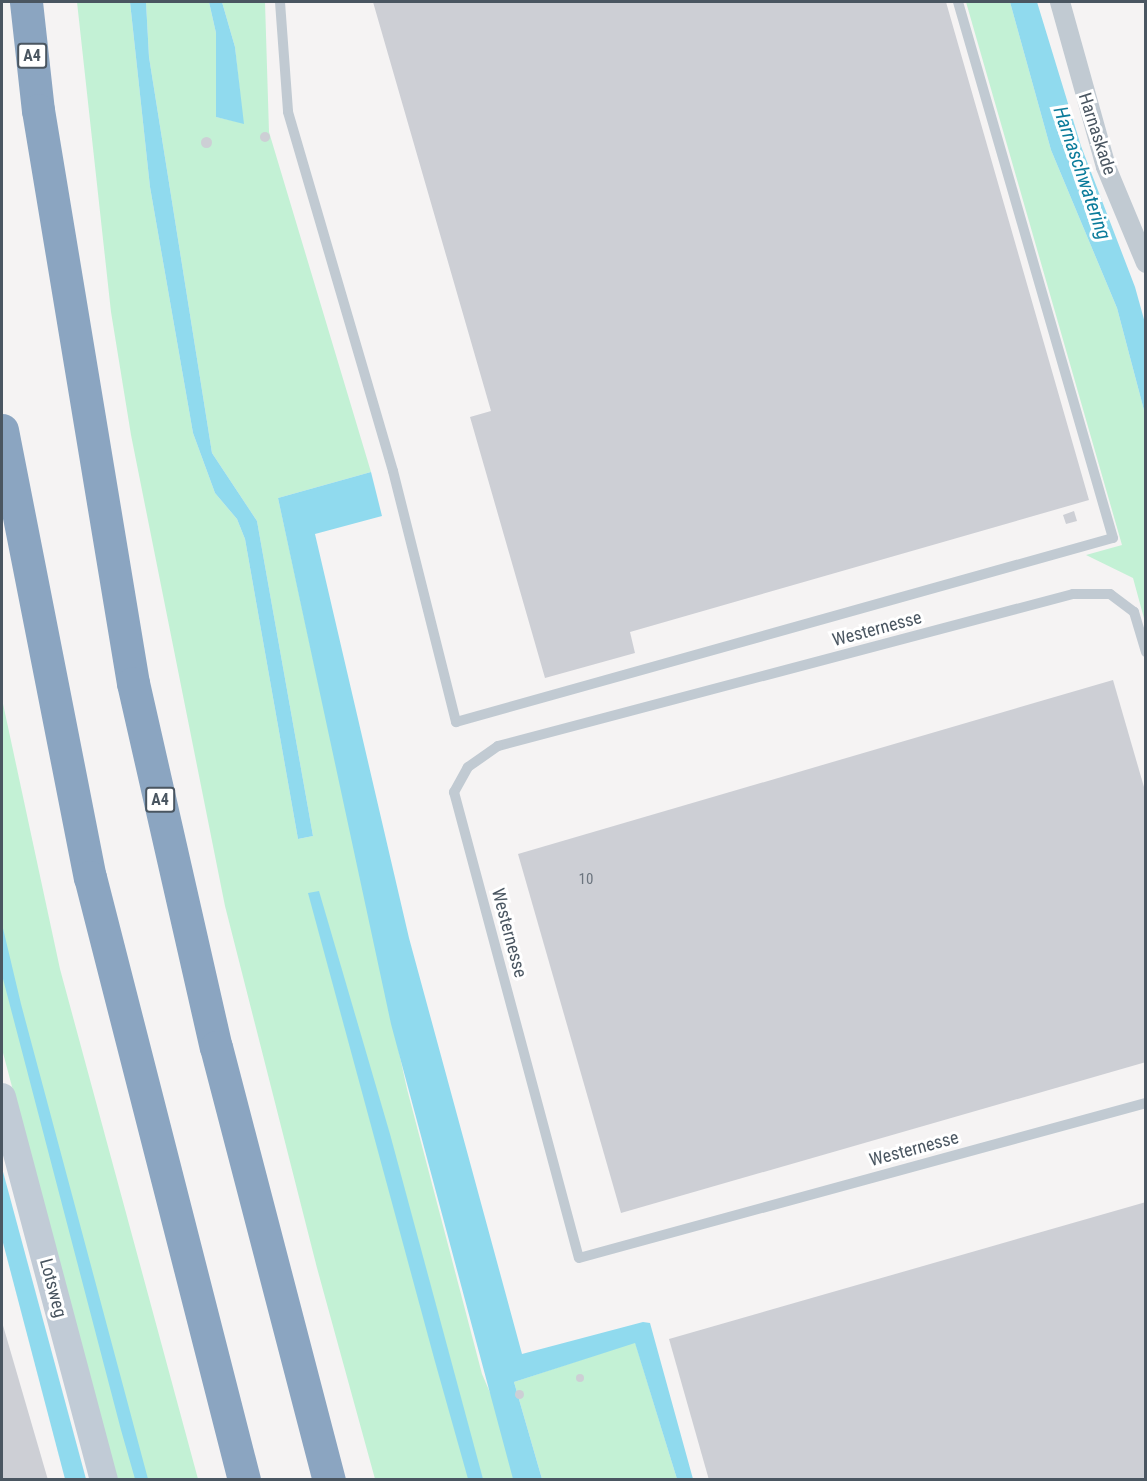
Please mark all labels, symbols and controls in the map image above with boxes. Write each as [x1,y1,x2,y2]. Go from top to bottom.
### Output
road number: A4 [17,43,47,69]
street label: Harnaskade [1074,90,1120,178]
water label: Harnaschwatering [1048,103,1116,243]
street label: Westernesse [830,607,924,651]
road number: A4 [145,787,175,813]
house number: 10 [579,871,593,889]
street label: Westernesse [487,886,531,980]
street label: Westernesse [867,1127,961,1171]
street label: Lotsweg [35,1256,71,1320]

